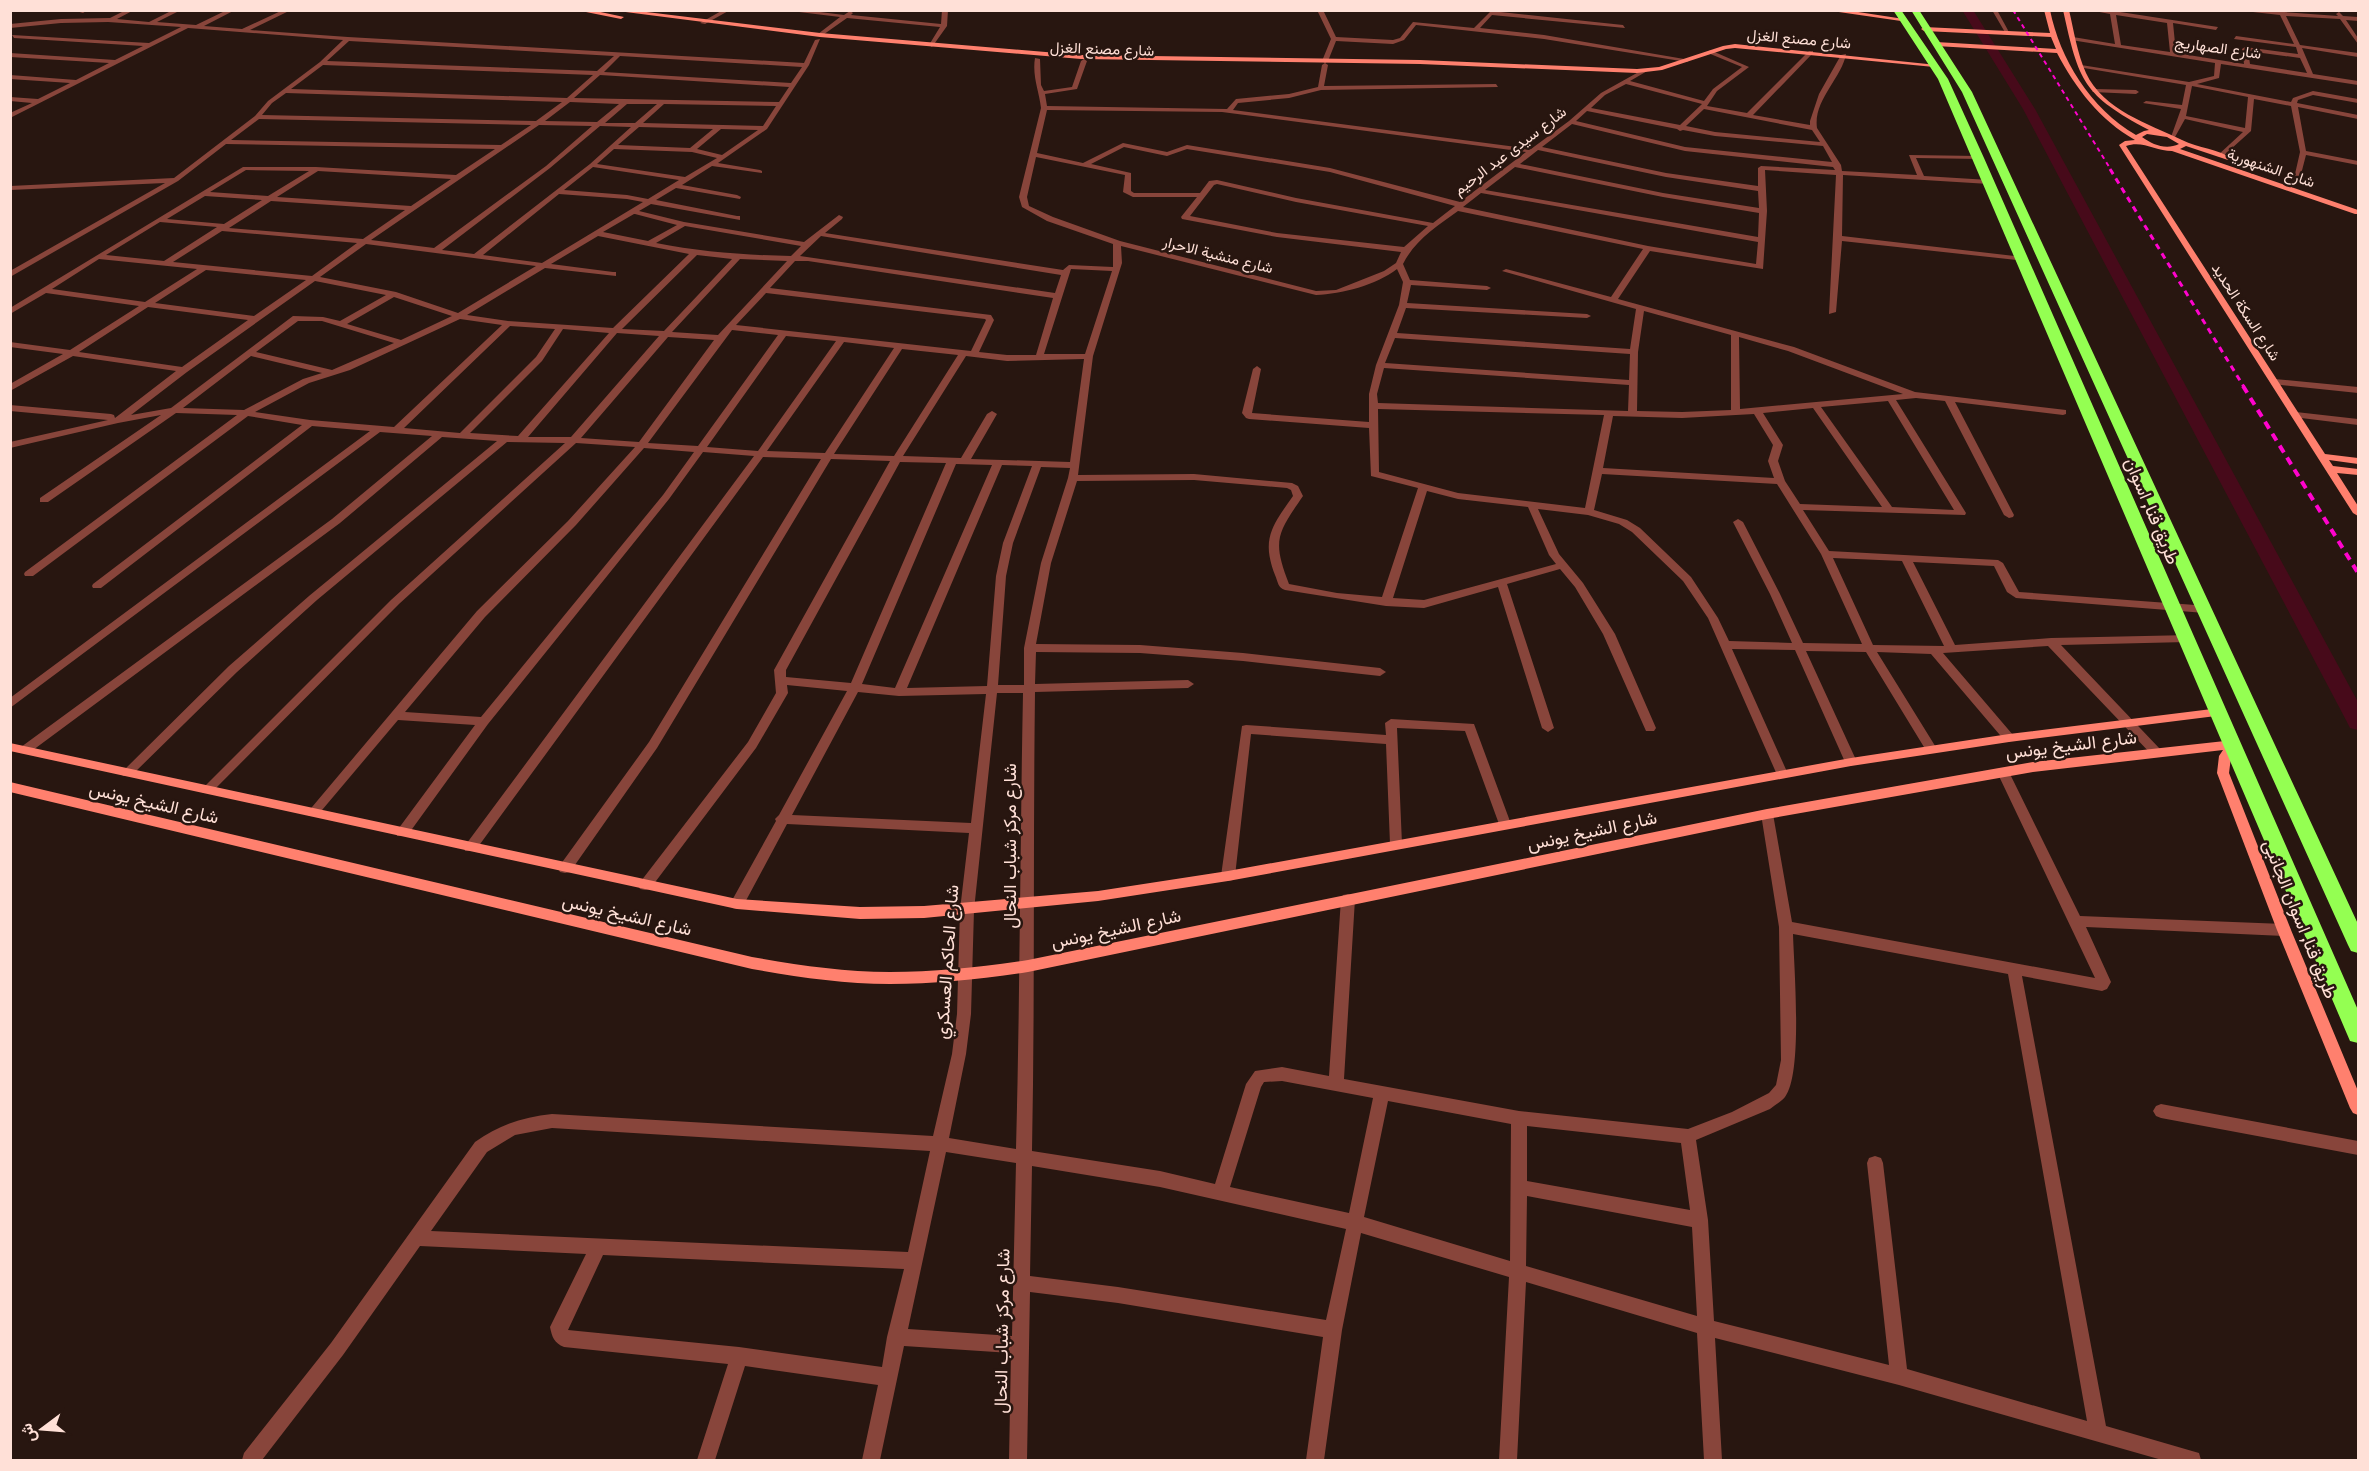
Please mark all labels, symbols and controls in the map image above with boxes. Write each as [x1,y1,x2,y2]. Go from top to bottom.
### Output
street label: شارع مصنع الغزل [1746,25,1852,55]
street label: شارع الصهاريج [2173,33,2263,65]
street label: شارع مصنع الغزل [1049,38,1155,62]
street label: شارع سيدى عبد الرحيم [1450,103,1571,201]
street label: شارع الشنهورية [2224,145,2317,193]
street label: شارع منشية الاحرار [1160,232,1275,279]
street label: شارع السكة الحديد [2206,260,2284,365]
street label: طريق قنا, اسوان [2120,454,2184,568]
street label: شارع الشيخ يونس [2004,726,2138,765]
street label: شارع مركز شباب النحال [999,763,1022,929]
street label: شارع الشيخ يونس [87,777,221,830]
street label: شارع الشيخ يونس [1525,807,1659,856]
street label: طريق قنا, اسوان الجانبى [2258,836,2342,1002]
street label: شارع الحاكم العسكري [931,884,967,1040]
street label: شارع الشيخ يونس [560,889,694,942]
street label: شارع الشيخ يونس [1049,905,1183,954]
street label: شارع مركز شباب النحال [990,1248,1015,1414]
north arrow [12,1399,72,1459]
text: ش [16,1421,40,1445]

